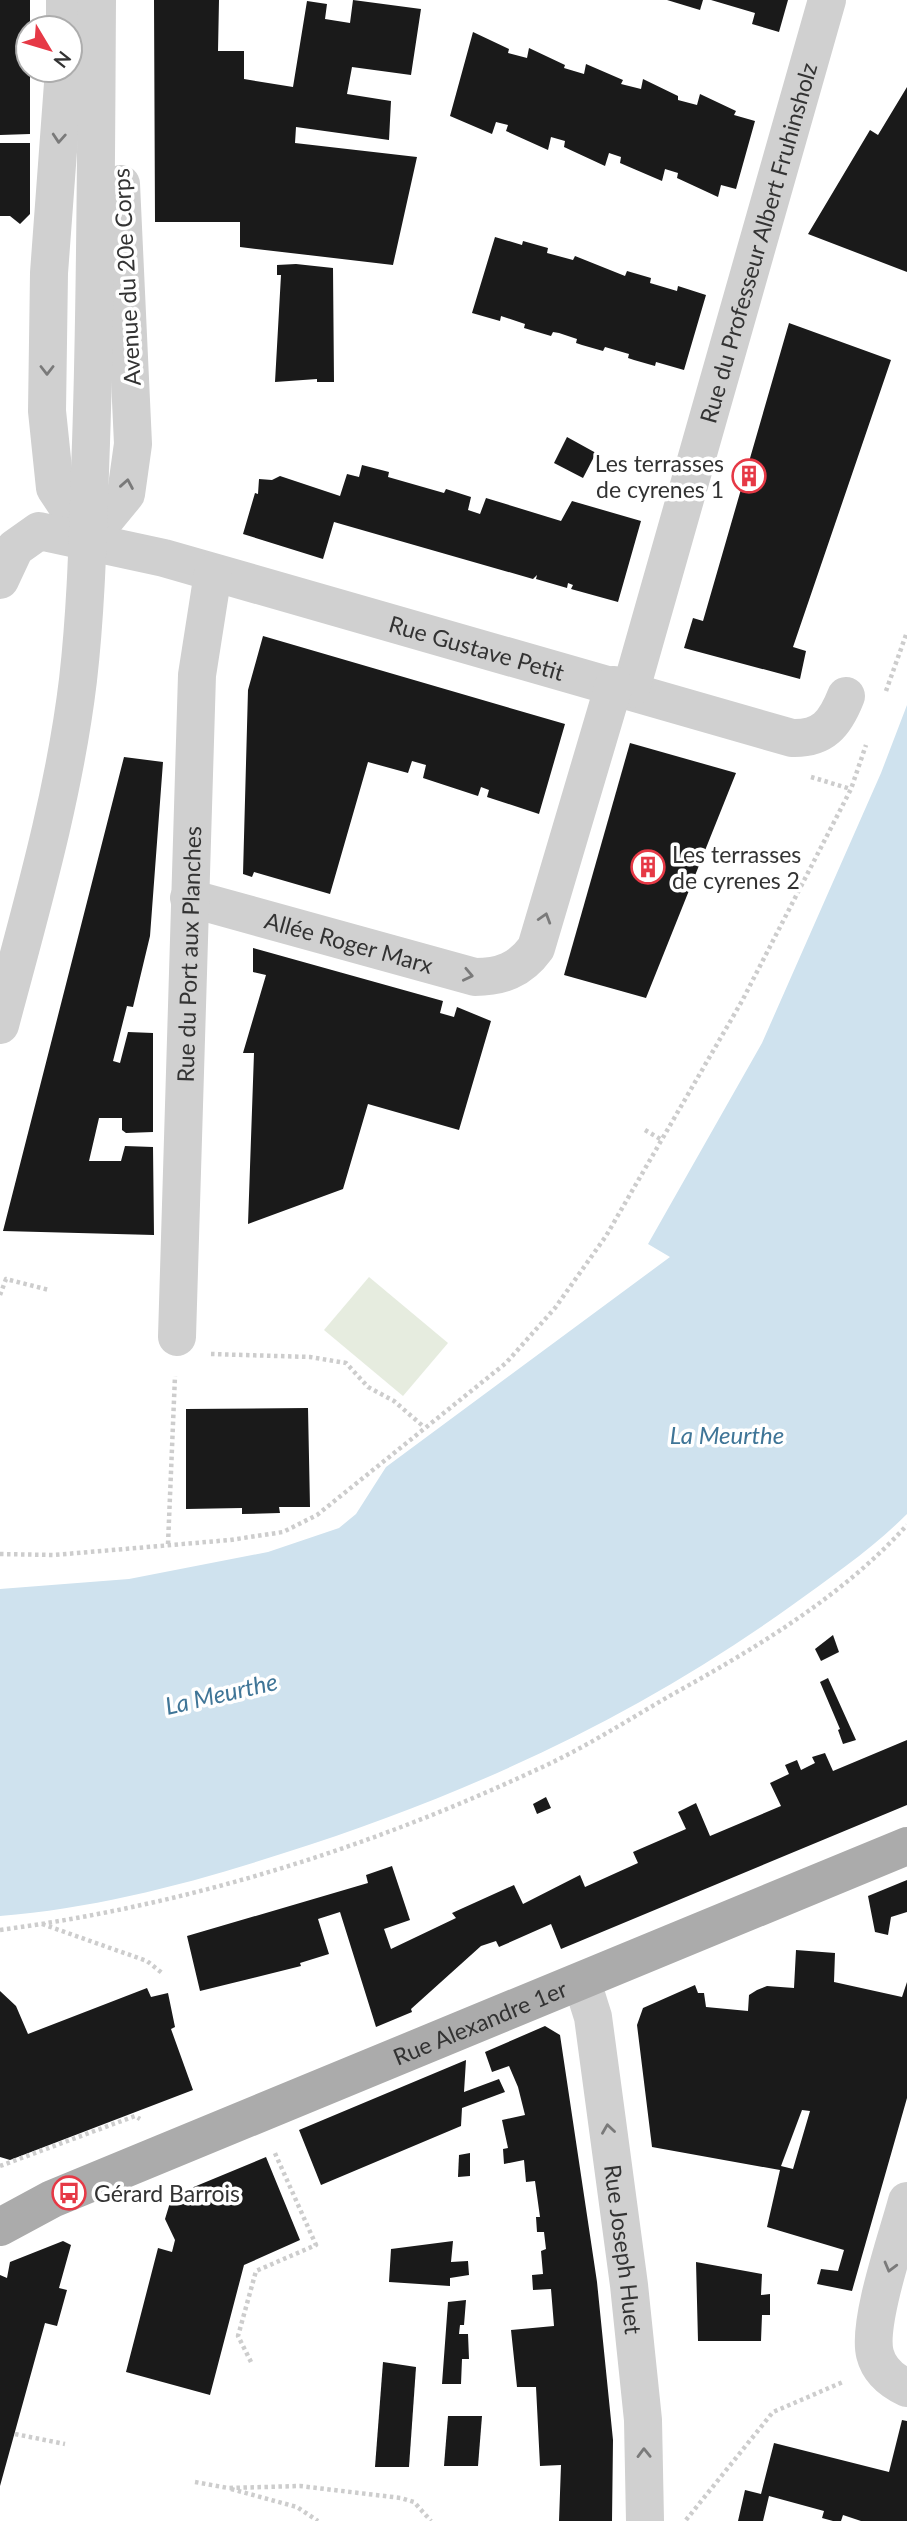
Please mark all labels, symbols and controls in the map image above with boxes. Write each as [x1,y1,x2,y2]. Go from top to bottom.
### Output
north arrow [14,14,84,84]
text: N [49,47,76,73]
street label: Rue du Professeur Albert Fruhinsholz [693,59,822,426]
one-way arrow [52,133,67,144]
street label: Avenue du 20e Corps [106,168,146,386]
one-way arrow [39,365,55,375]
place label: Les terrasses de cyrenes 1 [595,449,724,503]
building icon: Les terrasses de cyrenes 1 [730,457,768,495]
one-way arrow [118,478,133,490]
street label: Rue Gustave Petit [386,609,568,686]
street label: Rue du Port aux Planches [171,826,206,1083]
place label: Les terrasses de cyrenes 2 [672,840,801,894]
building icon: Les terrasses de cyrenes 2 [629,848,667,886]
street label: Allée Roger Marx [262,906,437,979]
one-way arrow [536,912,551,924]
one-way arrow [462,966,474,981]
water label: La Meurthe [670,1420,784,1449]
water label: La Meurthe [162,1666,280,1720]
street label: Rue Alexandre 1er [389,1974,572,2071]
one-way arrow [600,2124,615,2135]
street label: Rue Joseph Huet [599,2163,648,2336]
bus stop icon: Gérard Barrois [50,2174,88,2212]
place label: Gérard Barrois [94,2179,240,2207]
one-way arrow [884,2261,898,2273]
one-way arrow [636,2447,651,2458]

